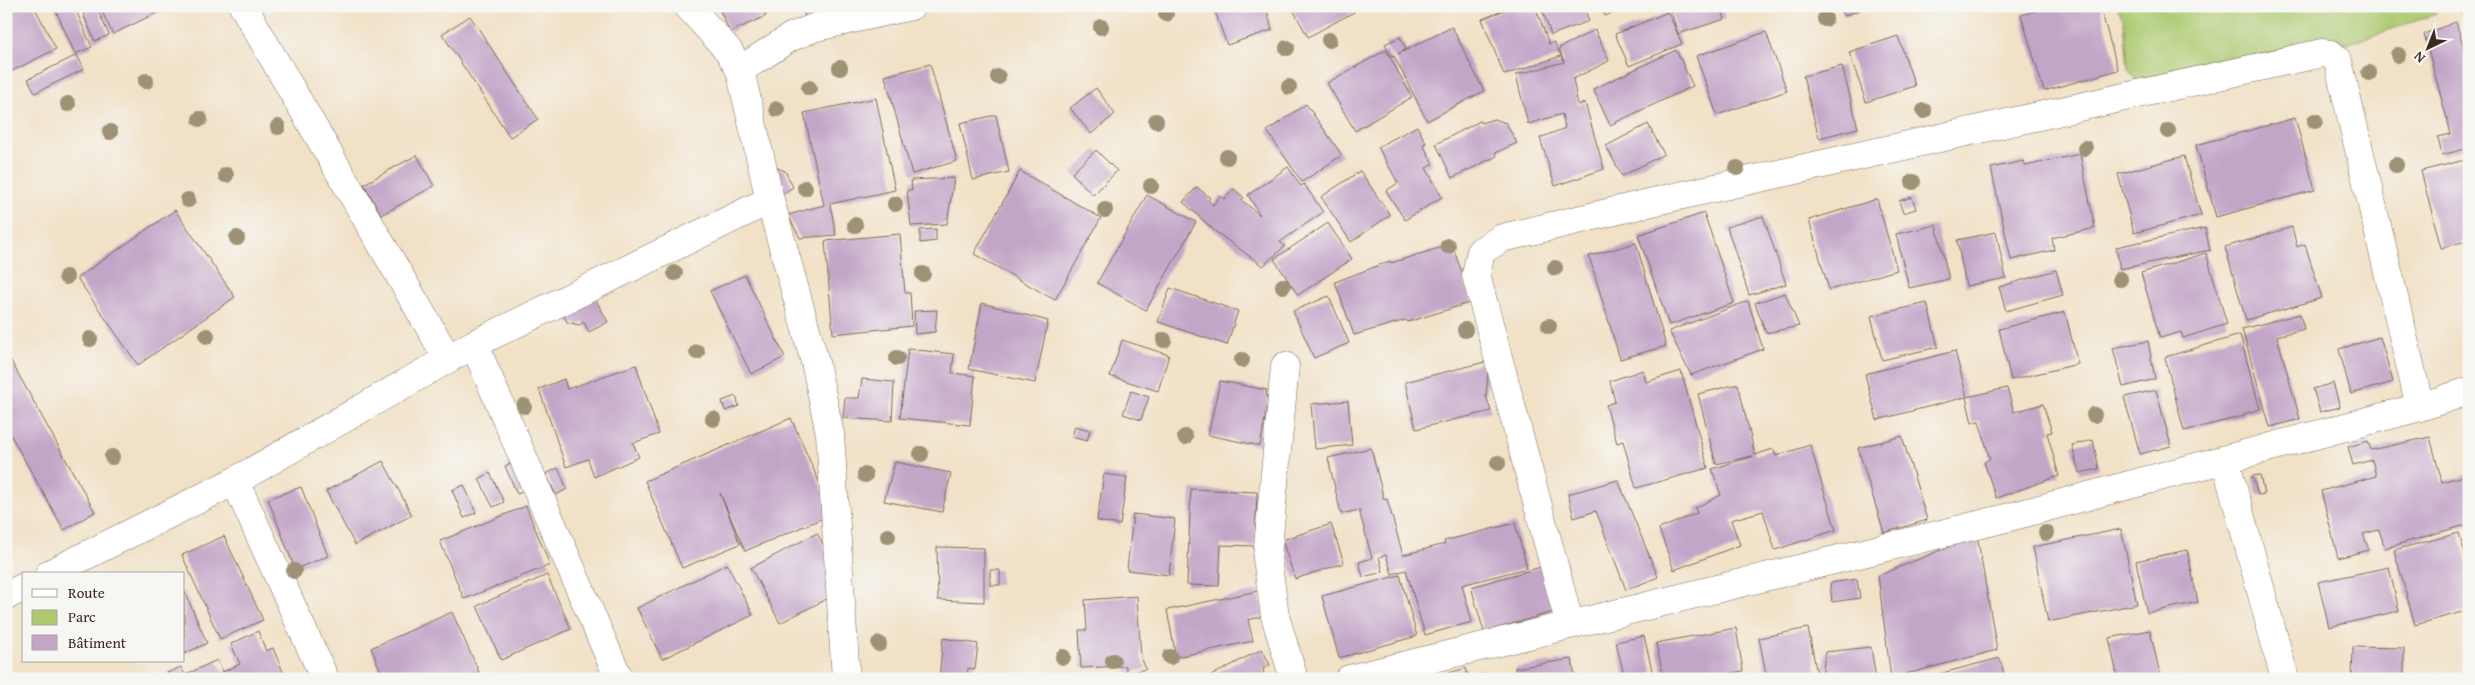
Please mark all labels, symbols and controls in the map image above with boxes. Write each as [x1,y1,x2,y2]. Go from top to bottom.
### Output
north arrow [2402,22,2452,72]
text: N [2408,47,2429,68]
legend [22,572,185,662]
text: Route [68,582,105,603]
text: Parc [68,606,96,627]
text: Bâtiment [68,632,127,653]

